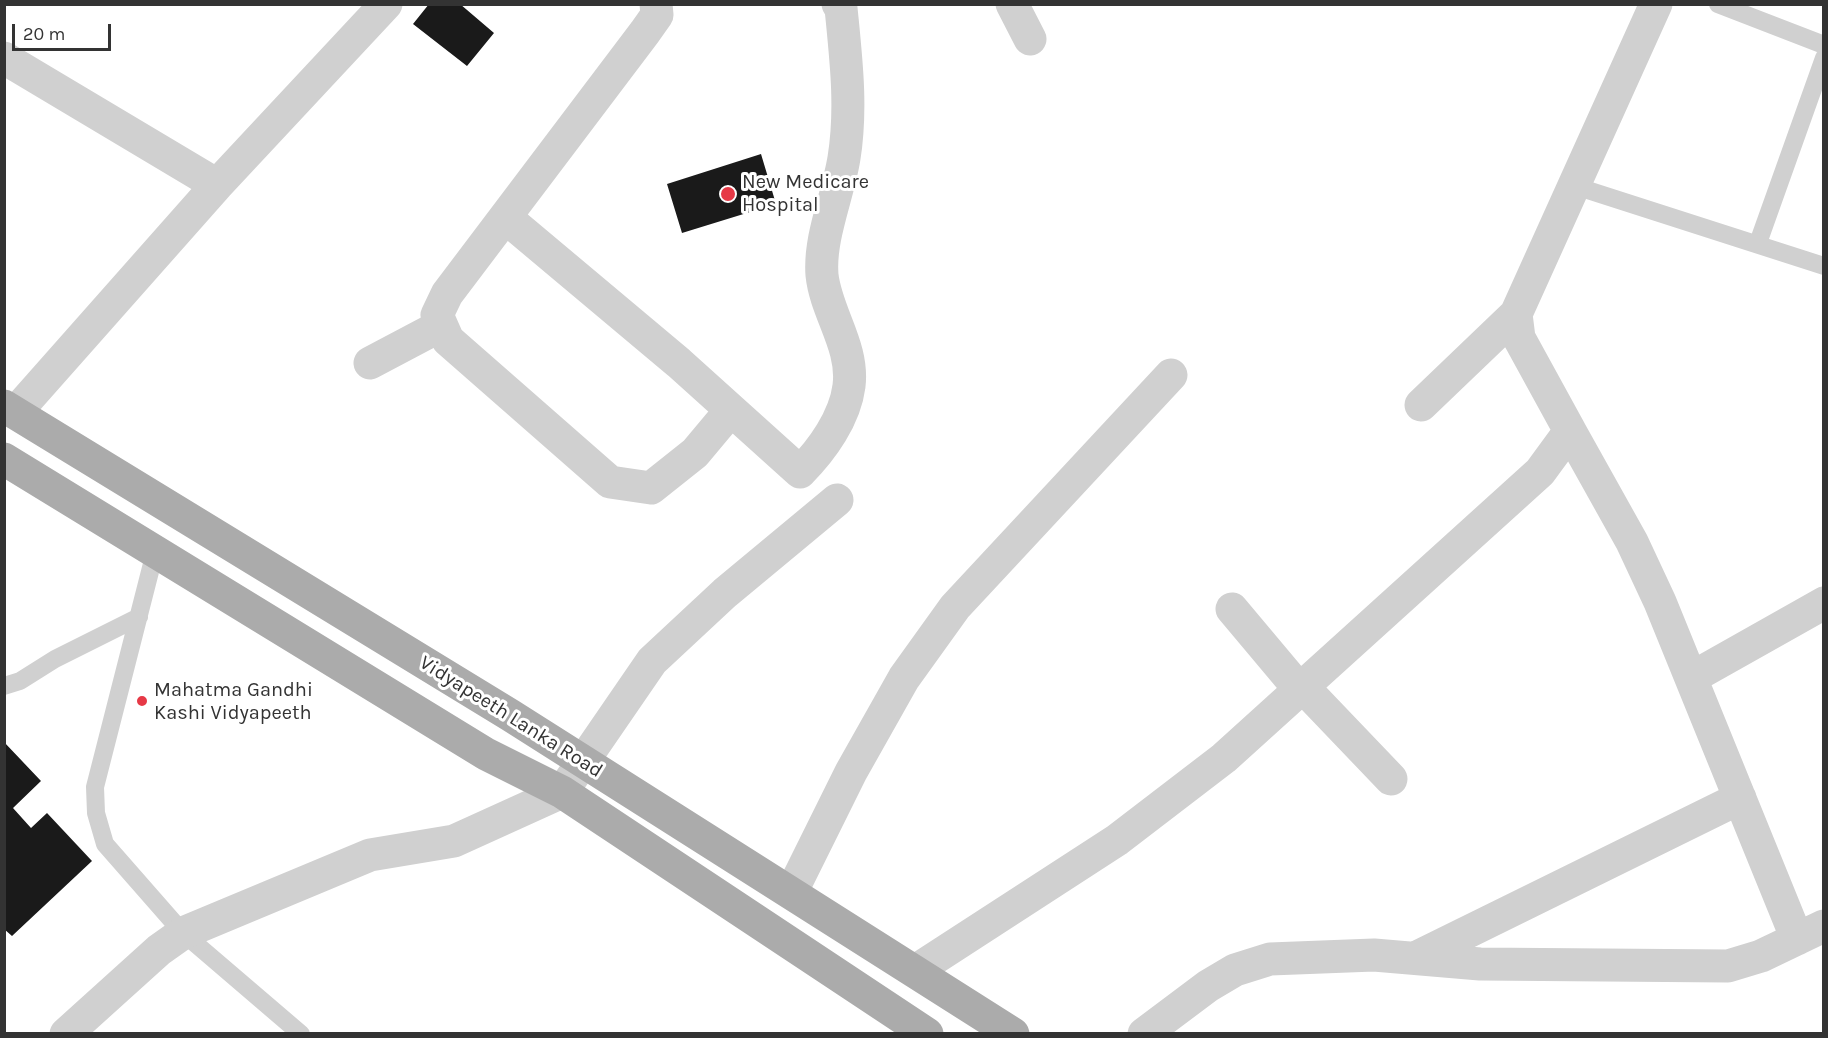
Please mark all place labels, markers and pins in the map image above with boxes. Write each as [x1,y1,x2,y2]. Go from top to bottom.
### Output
place label: New Medicare Hospital [742,170,869,217]
marker: New Medicare Hospital [719,185,737,203]
place label: Mahatma Gandhi Kashi Vidyapeeth [154,678,313,725]
marker: Mahatma Gandhi Kashi Vidyapeeth [135,694,149,708]

